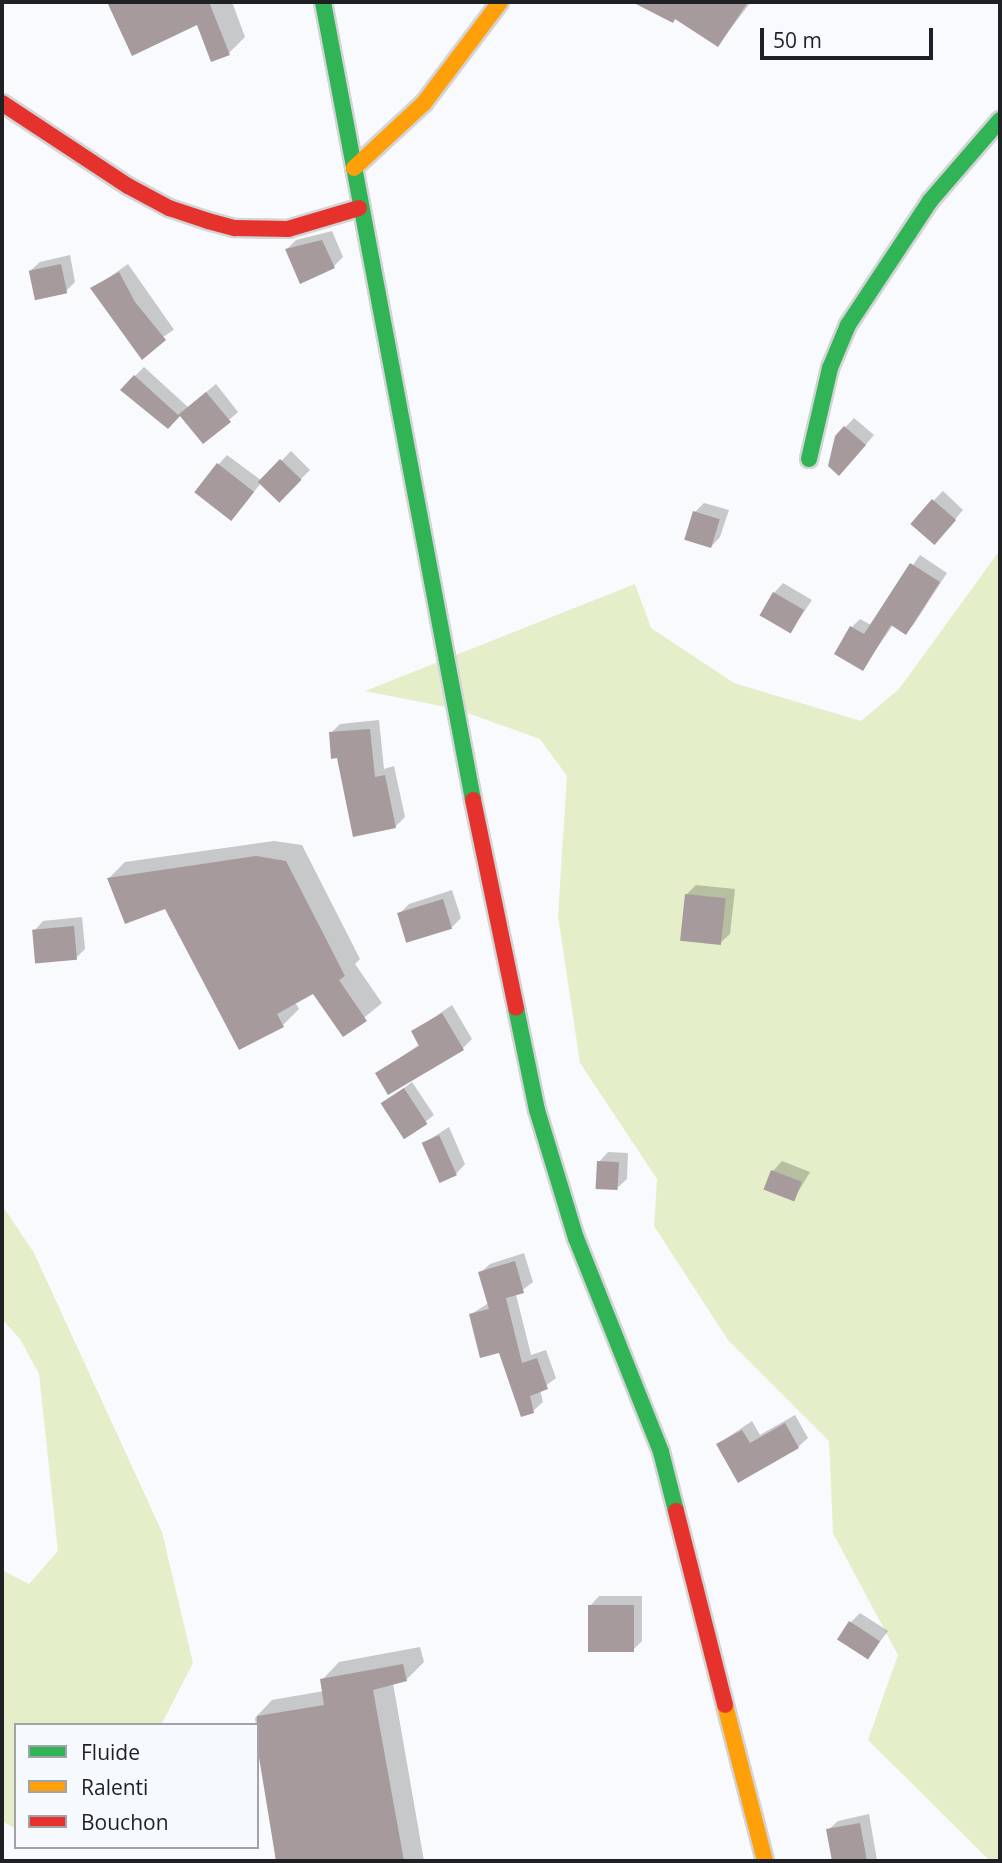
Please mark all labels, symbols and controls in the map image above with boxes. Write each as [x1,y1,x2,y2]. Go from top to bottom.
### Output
scale bar [764,14,937,58]
text: 50 m [773,26,822,54]
legend [14,1723,259,1849]
text: Fluide [81,1738,140,1766]
text: Ralenti [81,1773,148,1801]
text: Bouchon [81,1808,169,1836]

